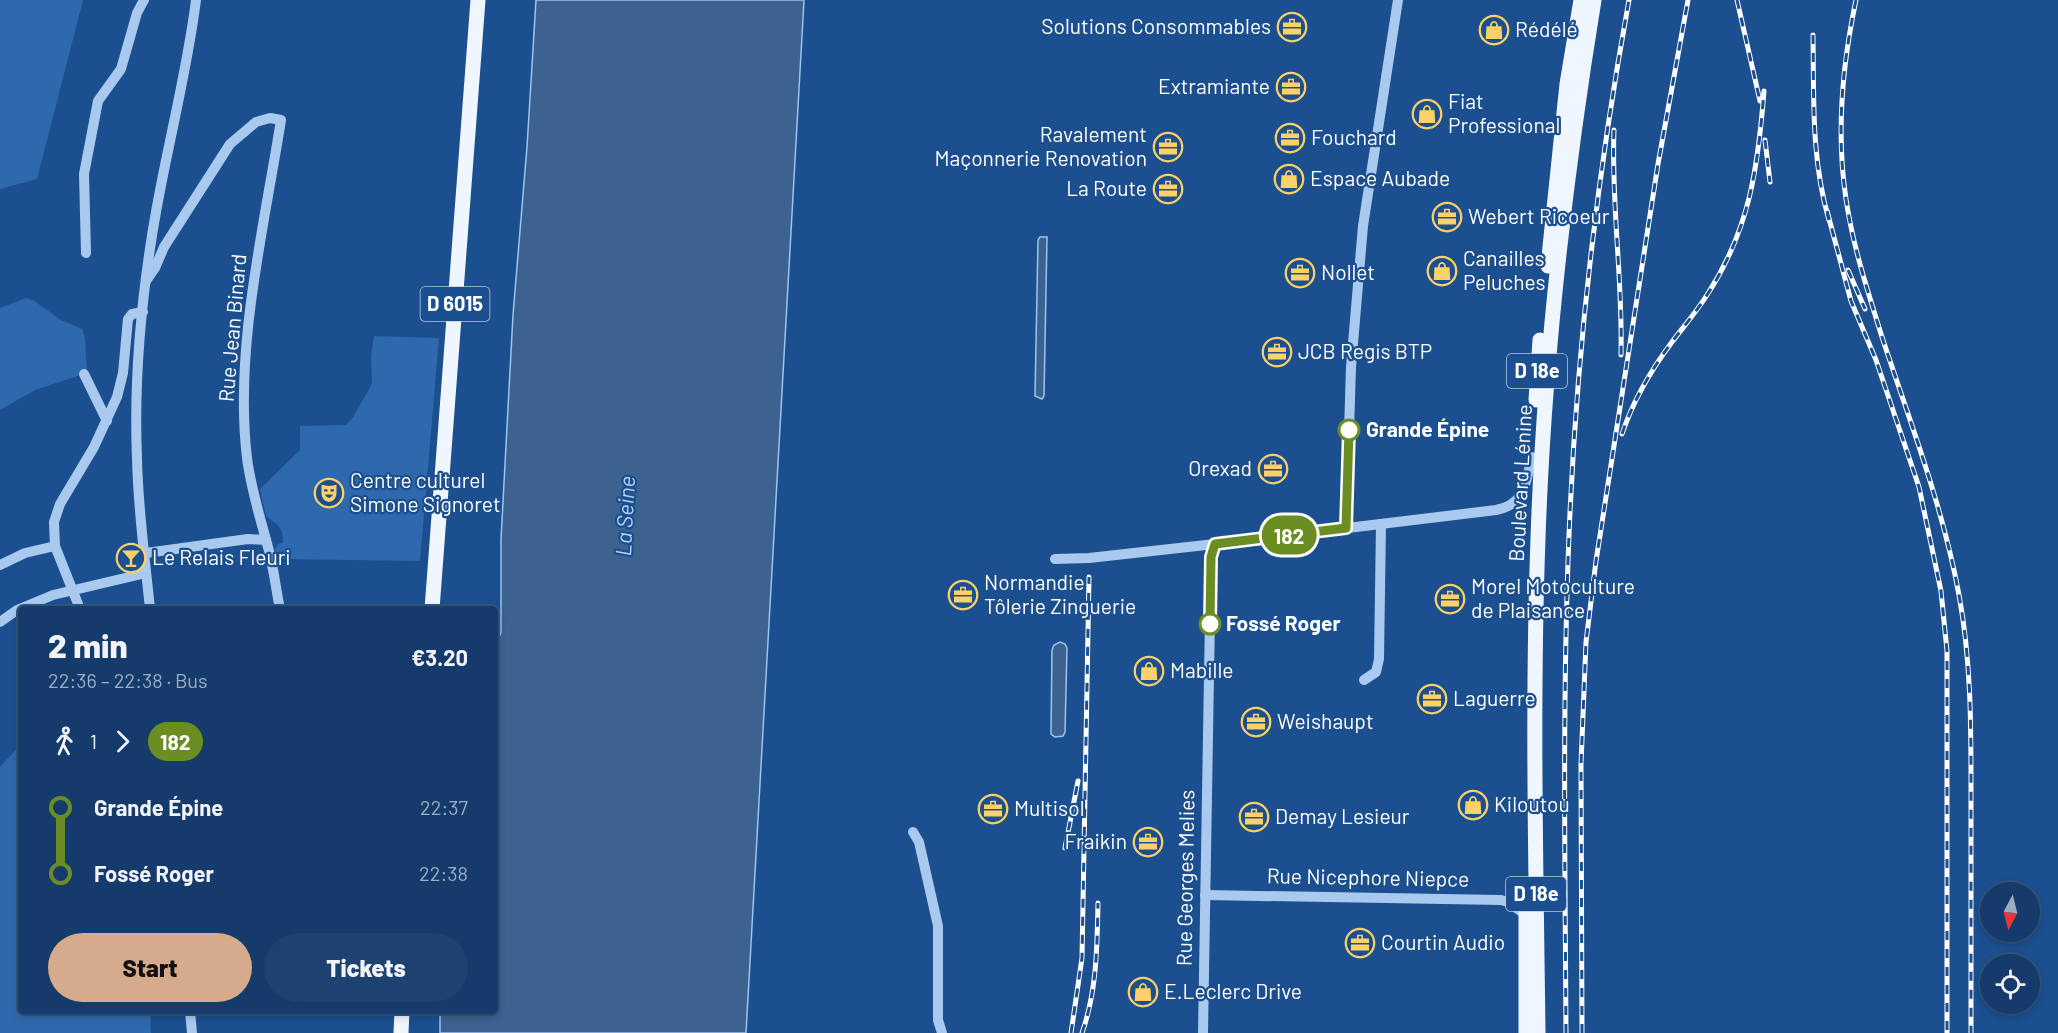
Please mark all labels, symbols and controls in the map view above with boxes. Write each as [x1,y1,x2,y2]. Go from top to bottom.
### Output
office icon: Solutions Consommables [1276,11,1308,43]
place label: Solutions Consommables [1041,13,1271,38]
shop icon: Rédélé [1478,14,1510,46]
place label: Rédélé [1515,16,1578,41]
office icon: Extramiante [1275,71,1307,103]
place label: Extramiante [1158,73,1270,98]
place label: Fiat Professional [1448,88,1560,137]
shop icon: Fiat Professional [1411,98,1443,130]
place label: Ravalement Maçonnerie Renovation [935,121,1147,170]
office icon: Fouchard [1274,122,1306,154]
place label: Fouchard [1311,124,1397,149]
office icon: Ravalement Maçonnerie Renovation [1152,131,1184,163]
shop icon: Espace Aubade [1273,163,1305,195]
place label: Espace Aubade [1310,165,1450,190]
office icon: La Route [1152,173,1184,205]
place label: La Route [1066,175,1147,200]
office icon: Webert Ricoeur [1431,201,1463,233]
place label: Webert Ricoeur [1468,203,1610,228]
place label: Canailles Peluches [1463,245,1546,294]
street label: Rue Jean Binard [213,253,250,403]
shop icon: Canailles Peluches [1426,255,1458,287]
office icon: Nollet [1284,257,1316,289]
place label: Nollet [1321,259,1375,284]
road number: D 6015 [420,287,490,321]
office icon: JCB Regis BTP [1261,336,1293,368]
place label: JCB Regis BTP [1298,338,1432,363]
road number: D 18e [1507,354,1567,388]
street label: Boulevard Lénine [1503,404,1536,562]
place label: Grande Épine [1366,416,1489,441]
marker: Grande Épine [1338,419,1360,441]
office icon: Orexad [1257,453,1289,485]
place label: Orexad [1188,455,1252,480]
place label: Centre culturel Simone Signoret [350,467,501,516]
water label: La Seine [609,475,639,557]
theatre icon: Centre culturel Simone Signoret [313,477,345,509]
line badge: 182 [1254,516,1324,554]
text: 182 [1274,523,1304,548]
bar icon: Le Relais Fleuri [115,542,147,574]
place label: Le Relais Fleuri [152,544,291,569]
place label: Normandie Tôlerie Zinguerie [984,569,1136,618]
place label: Morel Motoculture de Plaisance [1471,573,1635,622]
office icon: Normandie Tôlerie Zinguerie [947,579,979,611]
office icon: Morel Motoculture de Plaisance [1434,583,1466,615]
place label: Fossé Roger [1226,610,1340,635]
marker: Fossé Roger [1199,613,1221,635]
text: 2 min [48,625,128,665]
text: €3.20 [411,644,468,670]
shop icon: Mabille [1133,655,1165,687]
place label: Mabille [1170,657,1233,682]
text: 22:36 – 22:38 · Bus [48,668,208,692]
office icon: Laguerre [1416,683,1448,715]
place label: Laguerre [1453,685,1536,710]
office icon: Weishaupt [1240,706,1272,738]
place label: Weishaupt [1277,708,1374,733]
icon: walk [48,725,81,758]
icon: forward [106,725,139,758]
text: 1 [90,729,97,753]
text: 182 [160,729,191,754]
shop icon: Kiloutou [1457,789,1489,821]
street label: Rue Georges Melies [1170,790,1199,966]
place label: Kiloutou [1494,791,1570,816]
office icon: Multisol [977,793,1009,825]
text: Grande Épine [94,794,223,820]
text: 22:37 [420,795,468,819]
place label: Multisol [1014,795,1084,820]
office icon: Demay Lesieur [1238,801,1270,833]
place label: Demay Lesieur [1275,803,1410,828]
office icon: Fraikin [1132,826,1164,858]
place label: Fraikin [1064,828,1127,853]
text: Fossé Roger [94,860,214,886]
text: 22:38 [419,861,468,885]
street label: Rue Nicephore Niepce [1267,862,1469,891]
road number: D 18e [1506,877,1566,911]
north arrow [1980,882,2040,942]
map controls [1980,882,2040,1014]
office icon: Courtin Audio [1344,927,1376,959]
place label: Courtin Audio [1381,929,1505,954]
button: Start [48,933,252,1002]
button: Tickets [264,933,468,1002]
button: locate [1980,954,2040,1014]
shop icon: E.Leclerc Drive [1127,976,1159,1008]
place label: E.Leclerc Drive [1164,978,1302,1003]

